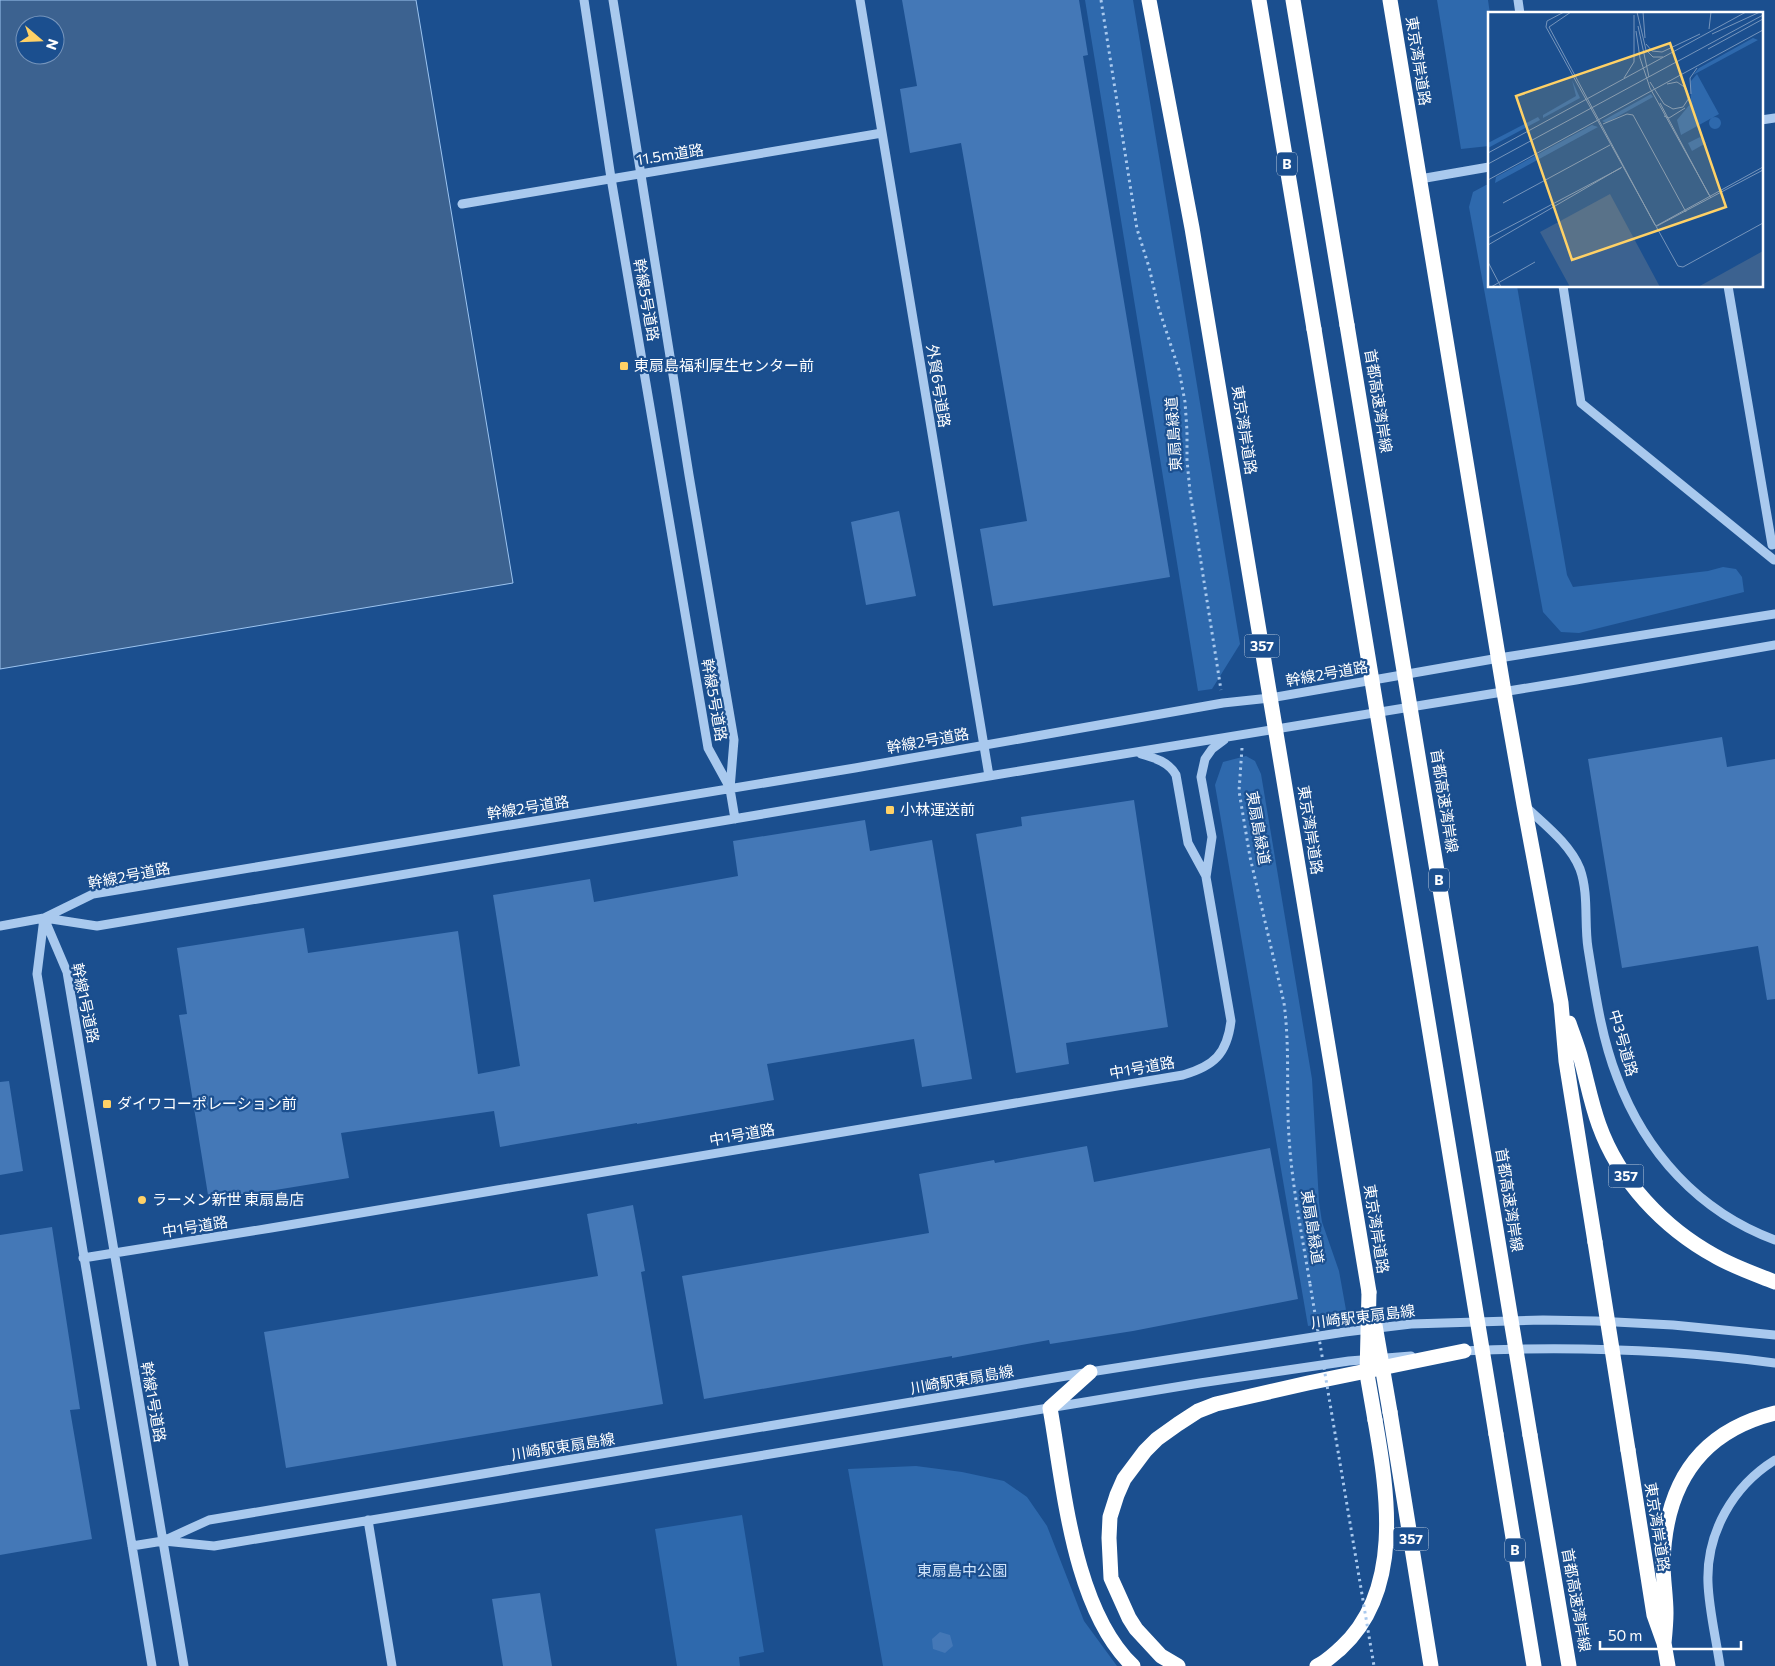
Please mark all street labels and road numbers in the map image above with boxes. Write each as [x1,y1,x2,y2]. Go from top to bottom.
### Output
street label: 東京湾岸道路 [1403,15,1435,107]
street label: 11.5m道路 [635,140,705,168]
road number: B [1277,152,1297,175]
street label: 幹線5号道路 [631,257,663,343]
street label: 外貿6号道路 [924,343,954,429]
street label: 首都高速湾岸線 [1362,348,1396,454]
street label: 東京湾岸道路 [1229,384,1261,476]
street label: 東扇島緑道 [1161,396,1185,472]
road number: 357 [1244,634,1280,658]
street label: 幹線5号道路 [699,657,731,743]
street label: 幹線2号道路 [1284,657,1369,689]
street label: 幹線2号道路 [885,724,970,756]
street label: 首都高速湾岸線 [1428,748,1462,854]
street label: 東京湾岸道路 [1295,784,1327,876]
street label: 東扇島緑道 [1244,789,1274,866]
street label: 幹線2号道路 [485,792,570,822]
street label: 幹線2号道路 [86,858,171,892]
road number: B [1429,868,1449,892]
street label: 幹線1号道路 [69,961,103,1044]
street label: 中3号道路 [1606,1007,1642,1078]
street label: 中1号道路 [1108,1052,1176,1082]
street label: 中1号道路 [708,1119,776,1149]
street label: 首都高速湾岸線 [1493,1147,1527,1253]
road number: 357 [1608,1164,1644,1188]
street label: 東京湾岸道路 [1361,1183,1393,1275]
street label: 東扇島緑道 [1298,1188,1328,1265]
street label: 中1号道路 [161,1212,229,1240]
street label: 川崎駅東扇島線 [1310,1301,1416,1331]
street label: 幹線1号道路 [138,1360,170,1443]
street label: 川崎駅東扇島線 [909,1361,1015,1397]
street label: 川崎駅東扇島線 [510,1429,616,1463]
street label: 東京湾岸道路 [1642,1481,1674,1573]
road number: 357 [1394,1528,1428,1550]
road number: B [1505,1538,1525,1562]
street label: 首都高速湾岸線 [1559,1547,1595,1653]

